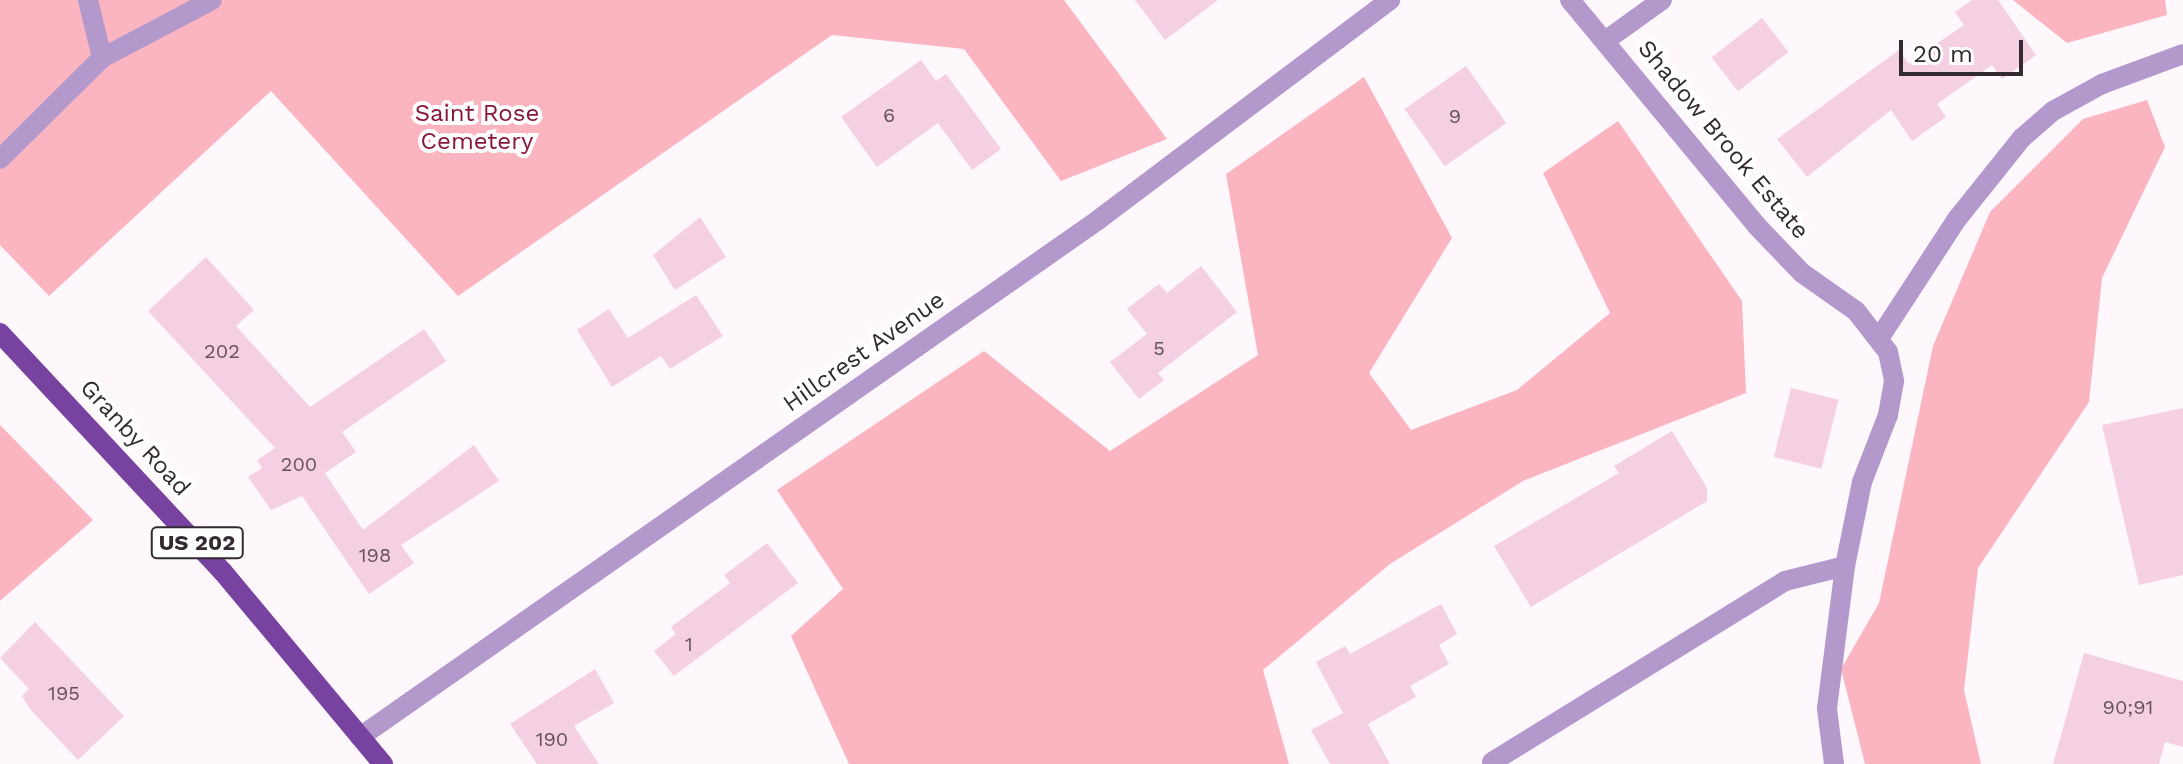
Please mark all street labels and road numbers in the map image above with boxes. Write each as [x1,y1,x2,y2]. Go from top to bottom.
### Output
street label: Shadow Brook Estate [1631,34,1815,246]
street label: Hillcrest Avenue [777,285,951,419]
street label: Granby Road [74,374,196,502]
road number: US 202 [149,525,245,561]

